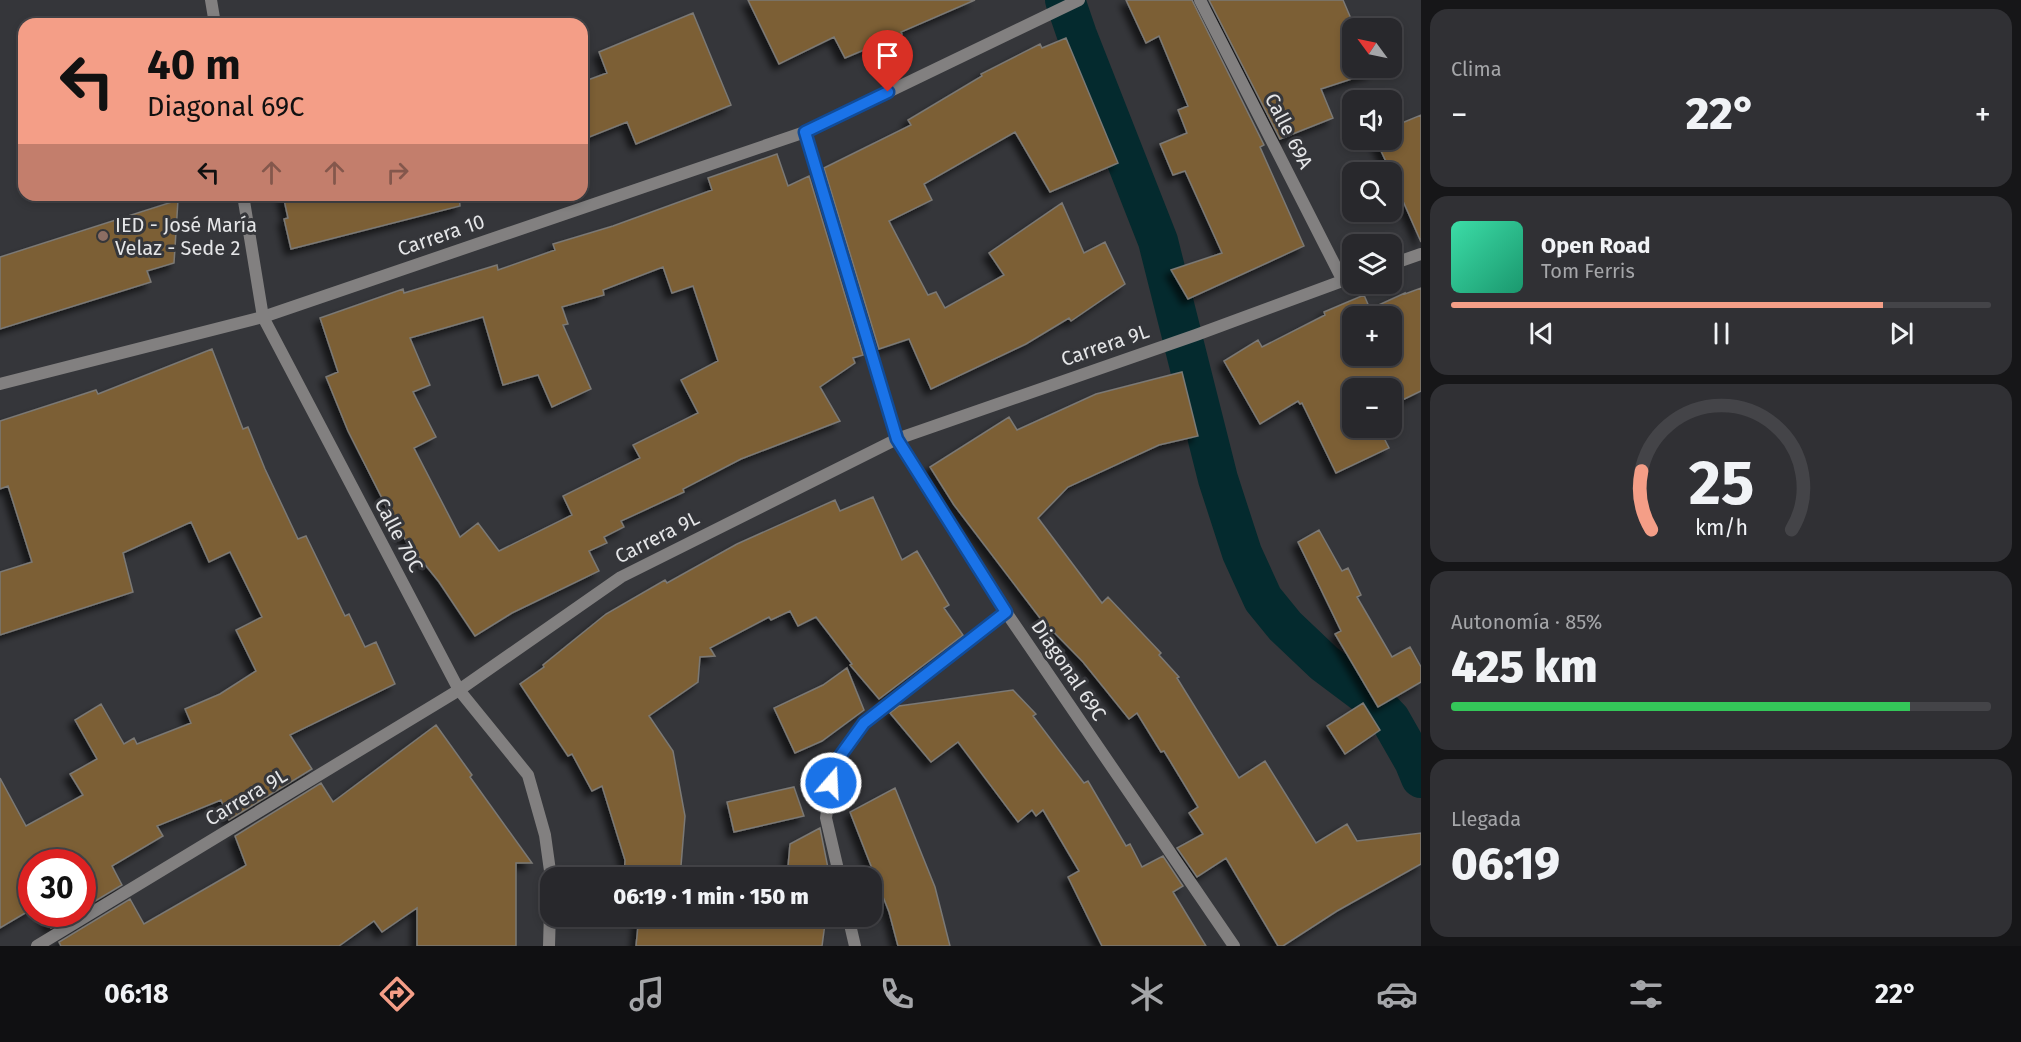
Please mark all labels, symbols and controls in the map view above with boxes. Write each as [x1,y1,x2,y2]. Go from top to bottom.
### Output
north arrow [1342,18,1402,78]
map controls [1342,18,1402,438]
pin [862,30,913,92]
icon: arrive [871,39,904,72]
text: 40 m [147,40,241,90]
icon: left [48,42,126,120]
text: Clima [1451,57,1502,81]
text: 22° [1686,87,1756,141]
street label: Calle 69A [1260,89,1318,173]
button: sound [1342,90,1402,150]
text: Diagonal 69C [147,91,304,123]
text: − [1451,95,1468,135]
text: + [1975,95,1991,135]
icon: left [192,156,225,189]
icon: ahead [255,156,288,189]
icon: ahead [318,156,351,189]
icon: right [381,156,414,189]
button: search [1342,162,1402,222]
street label: Carrera 10 [394,209,488,261]
place label: IED - José María Velaz - Sede 2 [115,213,257,260]
marker: IED - José María Velaz - Sede 2 [96,229,110,243]
text: Open Road [1541,232,1651,259]
button: layers [1342,234,1402,294]
text: Tom Ferris [1541,259,1635,283]
button: + [1342,306,1402,366]
icon: previous [1525,317,1558,350]
icon: pause [1705,317,1738,350]
icon: next [1885,317,1918,350]
street label: Carrera 9L [1058,319,1152,371]
button: − [1342,378,1402,438]
text: 25 [1688,446,1754,521]
street label: Calle 70C [370,494,428,576]
street label: Carrera 9L [611,506,703,568]
text: km/h [1694,515,1748,541]
text: Autonomía · 85% [1451,610,1602,634]
street label: Diagonal 69C [1026,615,1112,725]
text: 425 km [1451,640,1598,694]
position arrow [799,751,863,815]
street label: Carrera 9L [201,763,291,831]
text: Llegada [1451,807,1521,831]
text: 06:19 [1451,837,1560,891]
speed limit sign: 30 [18,849,96,927]
text: 06:19 · 1 min · 150 m [613,883,809,910]
icon: directions [376,973,418,1015]
icon: music [626,973,668,1015]
icon: phone [876,973,918,1015]
icon: climate [1126,973,1168,1015]
icon: car [1376,973,1418,1015]
icon: filters [1625,973,1667,1015]
text: 06:18 [104,978,169,1010]
text: 22° [1875,978,1917,1010]

